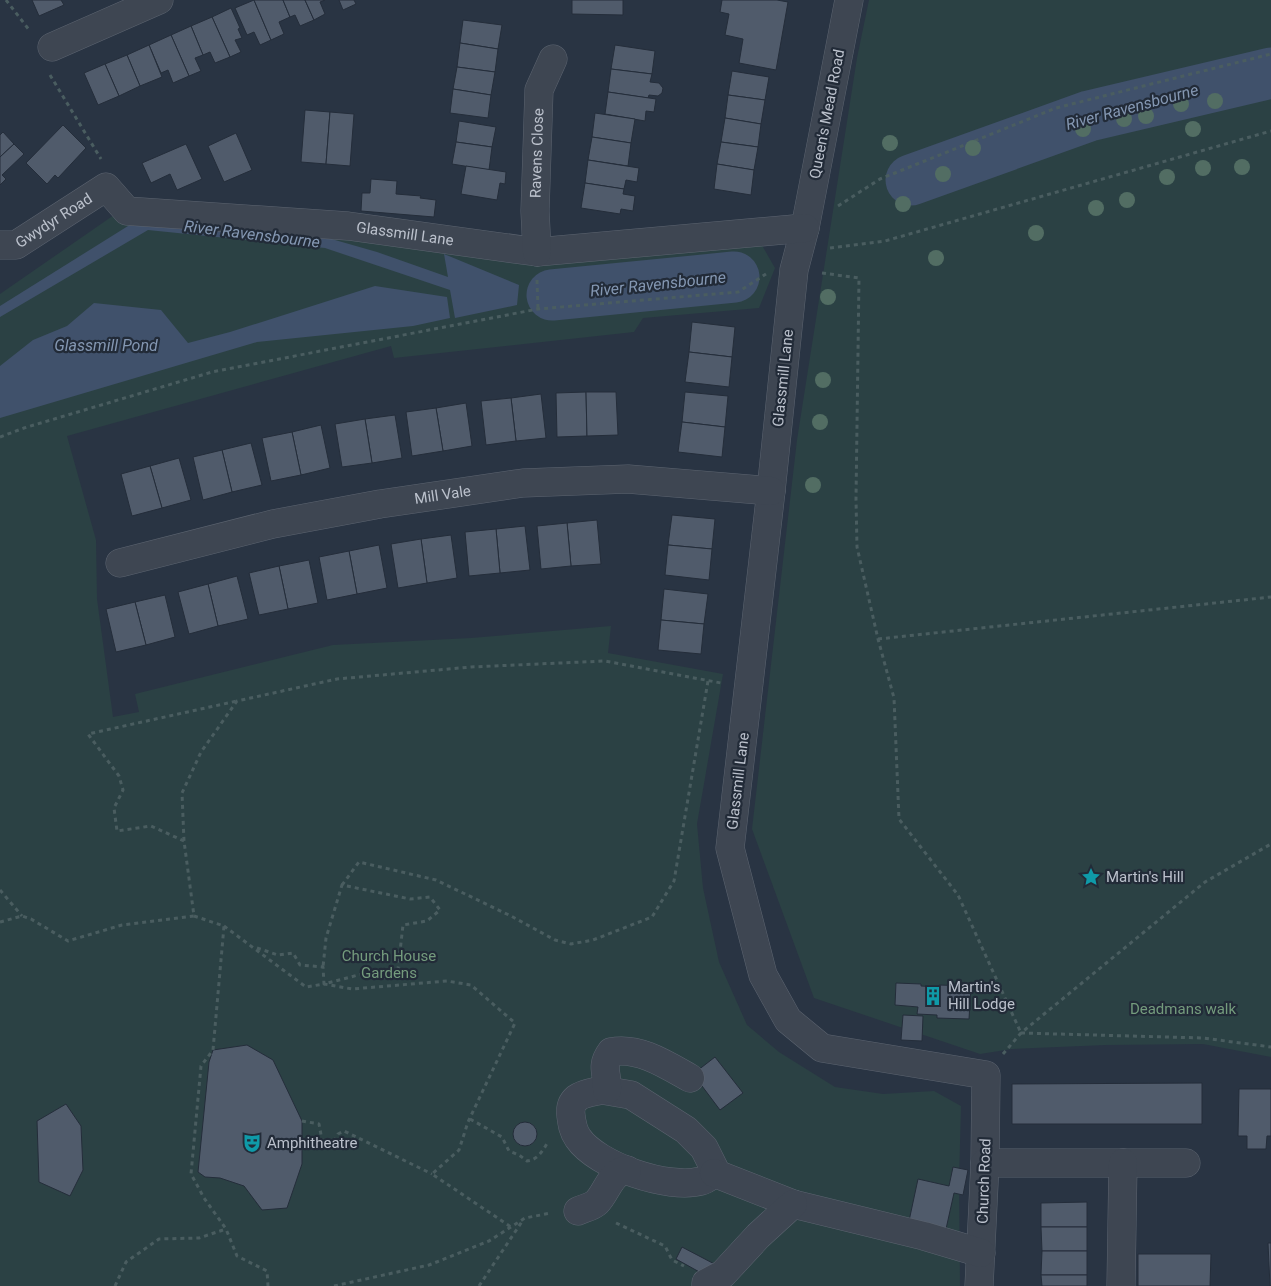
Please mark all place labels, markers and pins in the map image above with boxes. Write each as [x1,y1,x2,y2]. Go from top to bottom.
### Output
place icon: Martin's Hill [1080,866,1102,888]
place label: Martin's Hill [1106,868,1184,886]
place label: Martin's Hill Lodge [948,978,1015,1013]
building icon: Martin's Hill Lodge [922,985,944,1007]
theatre icon: Amphitheatre [241,1132,263,1154]
place label: Amphitheatre [267,1134,357,1152]

